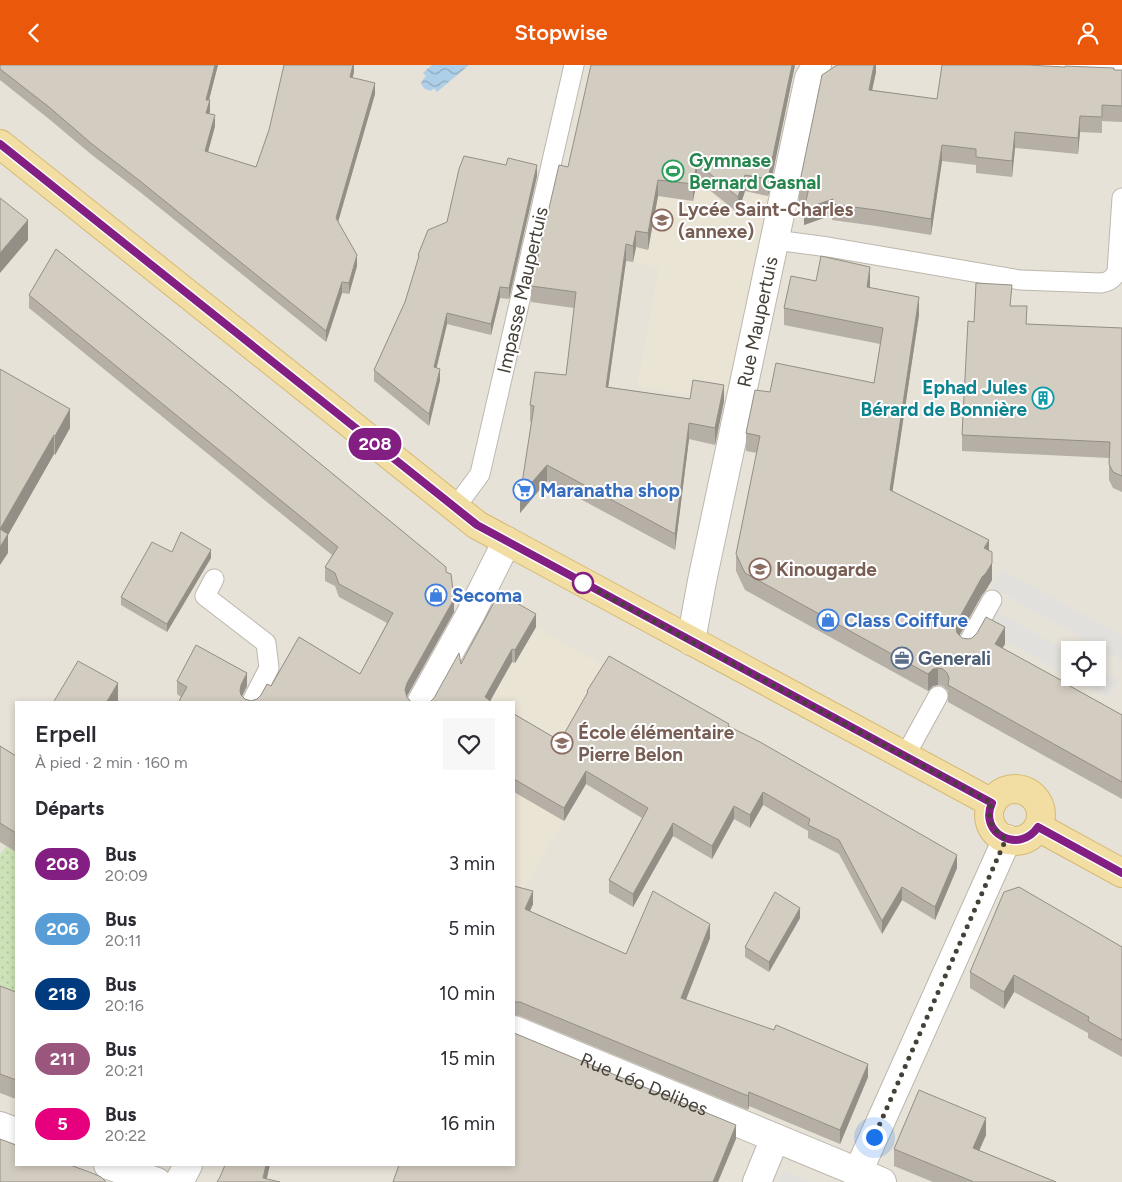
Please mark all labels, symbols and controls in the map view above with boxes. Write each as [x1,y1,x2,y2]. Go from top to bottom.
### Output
icon: back [20,19,48,47]
text: Stopwise [514,19,608,46]
icon: person [1074,19,1102,47]
place label: Gymnase Bernard Gasnal [689,149,821,194]
sports icon: Gymnase Bernard Gasnal [661,159,685,183]
place label: Lycée Saint-Charles (annexe) [678,198,853,243]
street label: Impasse Maupertuis [492,204,553,376]
school or university icon: Lycée Saint-Charles (annexe) [650,208,674,232]
street label: Rue Maupertuis [733,254,783,389]
place label: Ephad Jules Bérard de Bonnière [861,376,1027,421]
building icon: Ephad Jules Bérard de Bonnière [1031,386,1055,410]
line badge: 208 [346,428,404,460]
text: 208 [358,433,392,455]
supermarket icon: Maranatha shop [512,478,536,502]
place label: Maranatha shop [540,479,680,502]
school or university icon: Kinougarde [748,557,772,581]
place label: Kinougarde [776,558,877,581]
unlabelled marker [572,572,594,594]
shop icon: Secoma [424,583,448,607]
place label: Secoma [452,584,522,607]
shop icon: Class Coiffure [816,608,840,632]
place label: Class Coiffure [844,609,969,632]
map controls [1061,641,1106,686]
button: locate [1061,641,1106,686]
office icon: Generali [890,646,914,670]
place label: Generali [918,647,991,670]
button: heart [443,718,495,770]
text: Erpell [35,719,97,748]
place label: École élémentaire Pierre Belon [578,721,735,766]
school or university icon: École élémentaire Pierre Belon [550,731,574,755]
text: À pied · 2 min · 160 m [35,753,188,772]
text: Départs [35,797,104,820]
text: Bus [105,843,136,866]
text: 3 min [449,852,495,875]
text: 208 [46,853,79,875]
text: 20:09 [105,866,148,885]
text: Bus [105,908,136,931]
text: 5 min [448,917,495,940]
text: 206 [46,918,79,940]
text: 20:11 [105,931,141,950]
text: Bus [105,973,136,996]
text: 10 min [439,982,495,1005]
text: 218 [48,983,77,1005]
text: 20:16 [105,996,144,1015]
text: Bus [105,1038,136,1061]
text: 15 min [440,1047,495,1070]
text: 211 [50,1048,75,1070]
street label: Rue Léo Delibes [577,1048,712,1121]
text: 20:21 [105,1061,144,1080]
text: Bus [105,1103,136,1126]
text: 16 min [441,1112,495,1135]
text: 5 [57,1113,68,1135]
your location [862,1125,887,1150]
text: 20:22 [105,1126,146,1145]

